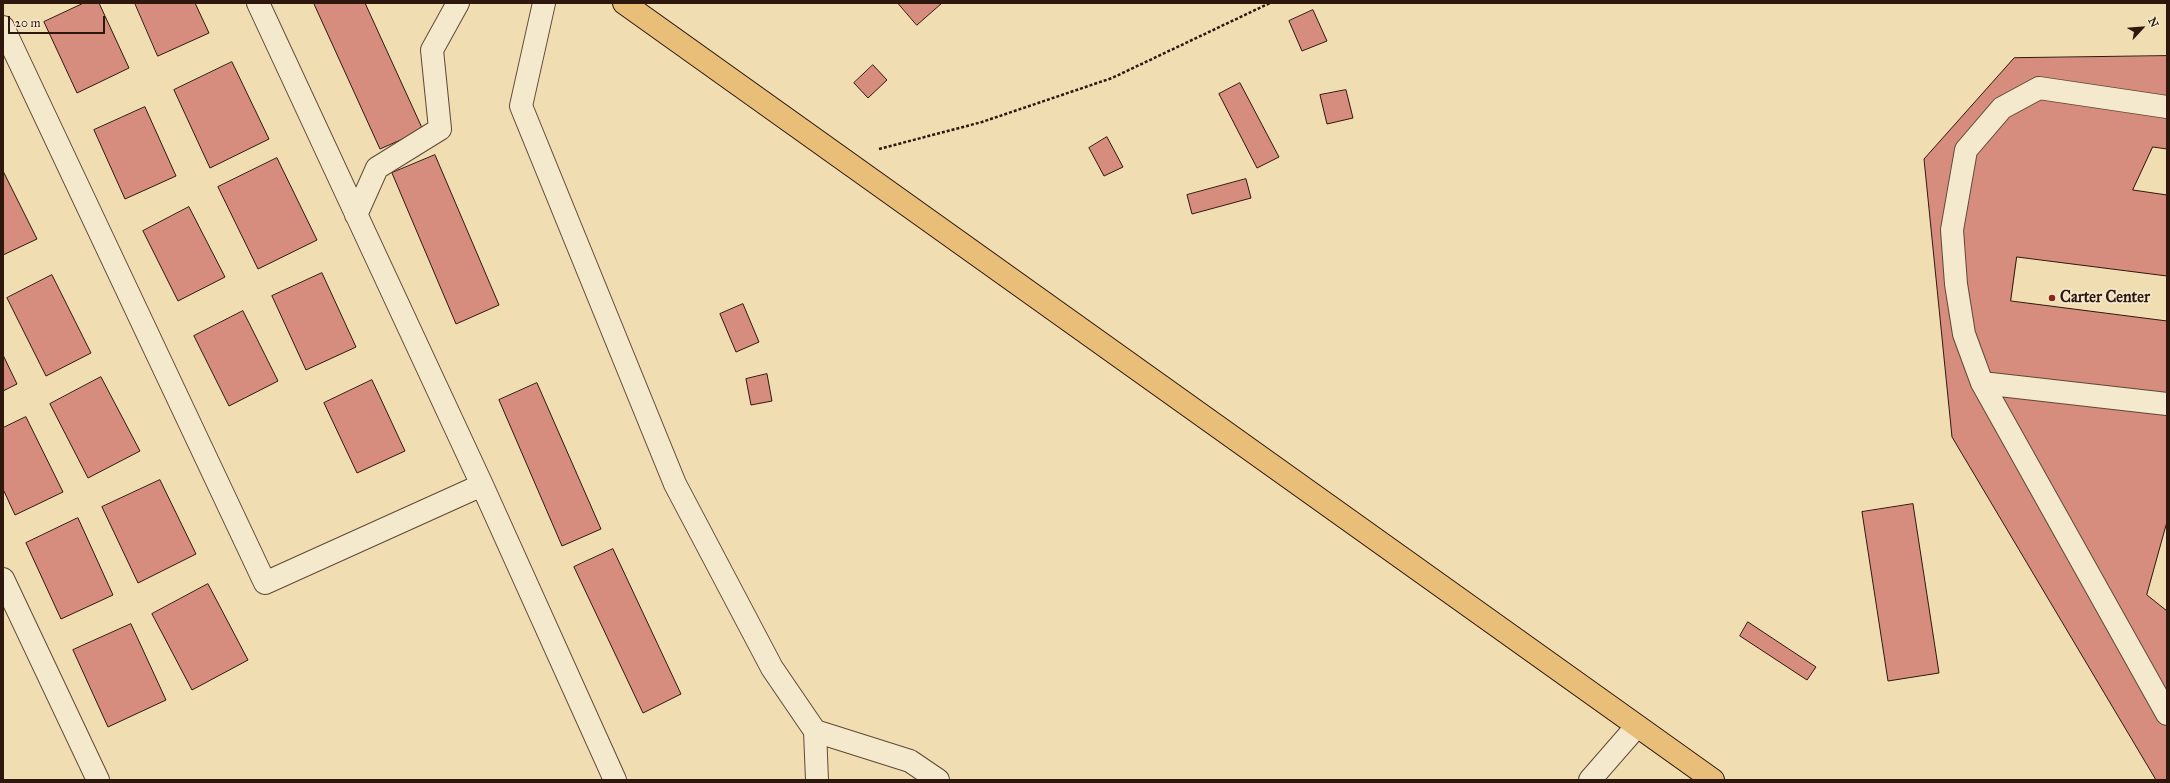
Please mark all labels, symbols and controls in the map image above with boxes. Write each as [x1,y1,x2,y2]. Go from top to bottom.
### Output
scale bar [10,8,107,34]
north arrow [2122,8,2162,48]
text: N [2145,15,2161,30]
text: 20 m [15,16,41,30]
place label: Carter Center [2060,288,2150,308]
marker: Carter Center [2047,293,2057,303]

